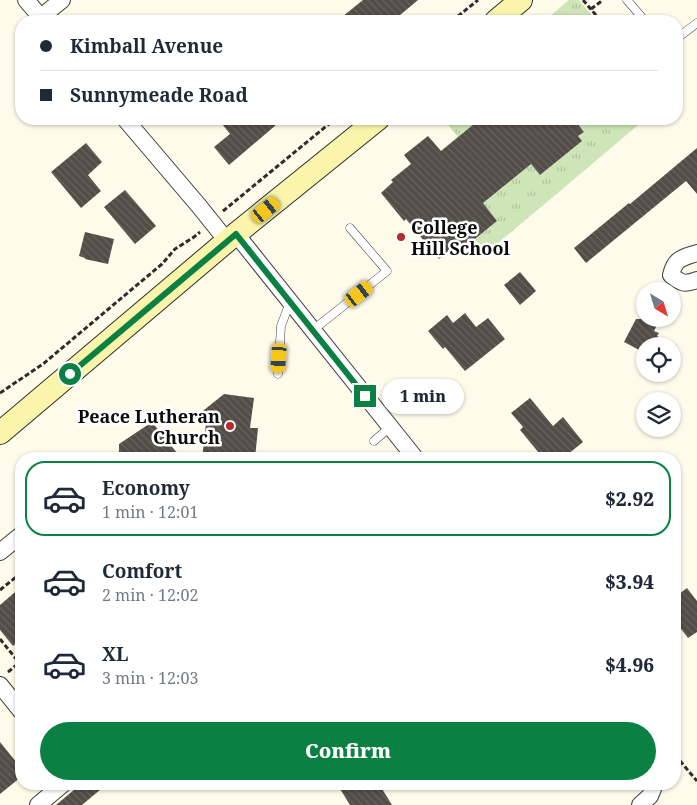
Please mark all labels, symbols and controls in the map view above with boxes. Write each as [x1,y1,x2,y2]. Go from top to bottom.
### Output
text: Kimball Avenue [70,33,223,59]
text: Sunnymeade Road [70,82,248,108]
car [249,195,282,225]
place label: College Hill School [411,215,510,260]
marker: College Hill School [395,231,407,243]
car [342,279,375,309]
north arrow [636,282,681,328]
map controls [636,282,681,437]
button: locate [636,337,681,382]
car [270,343,287,373]
route start [59,363,81,385]
callout: 1 min [382,378,465,414]
route end [354,385,376,407]
text: 1 min [400,385,446,407]
button: layers [636,392,681,437]
place label: Peace Lutheran Church [78,404,220,449]
marker: Peace Lutheran Church [224,420,236,432]
text: Economy [102,475,190,501]
icon: car [42,476,87,521]
text: $2.92 [605,486,654,512]
text: 1 min · 12:01 [102,501,198,523]
text: Comfort [102,558,182,584]
icon: car [42,559,87,604]
text: $3.94 [605,569,654,595]
text: 2 min · 12:02 [102,584,198,606]
text: XL [102,641,128,667]
icon: car [42,642,87,687]
text: $4.96 [605,652,654,678]
text: 3 min · 12:03 [102,667,198,689]
button: Confirm [40,722,656,780]

